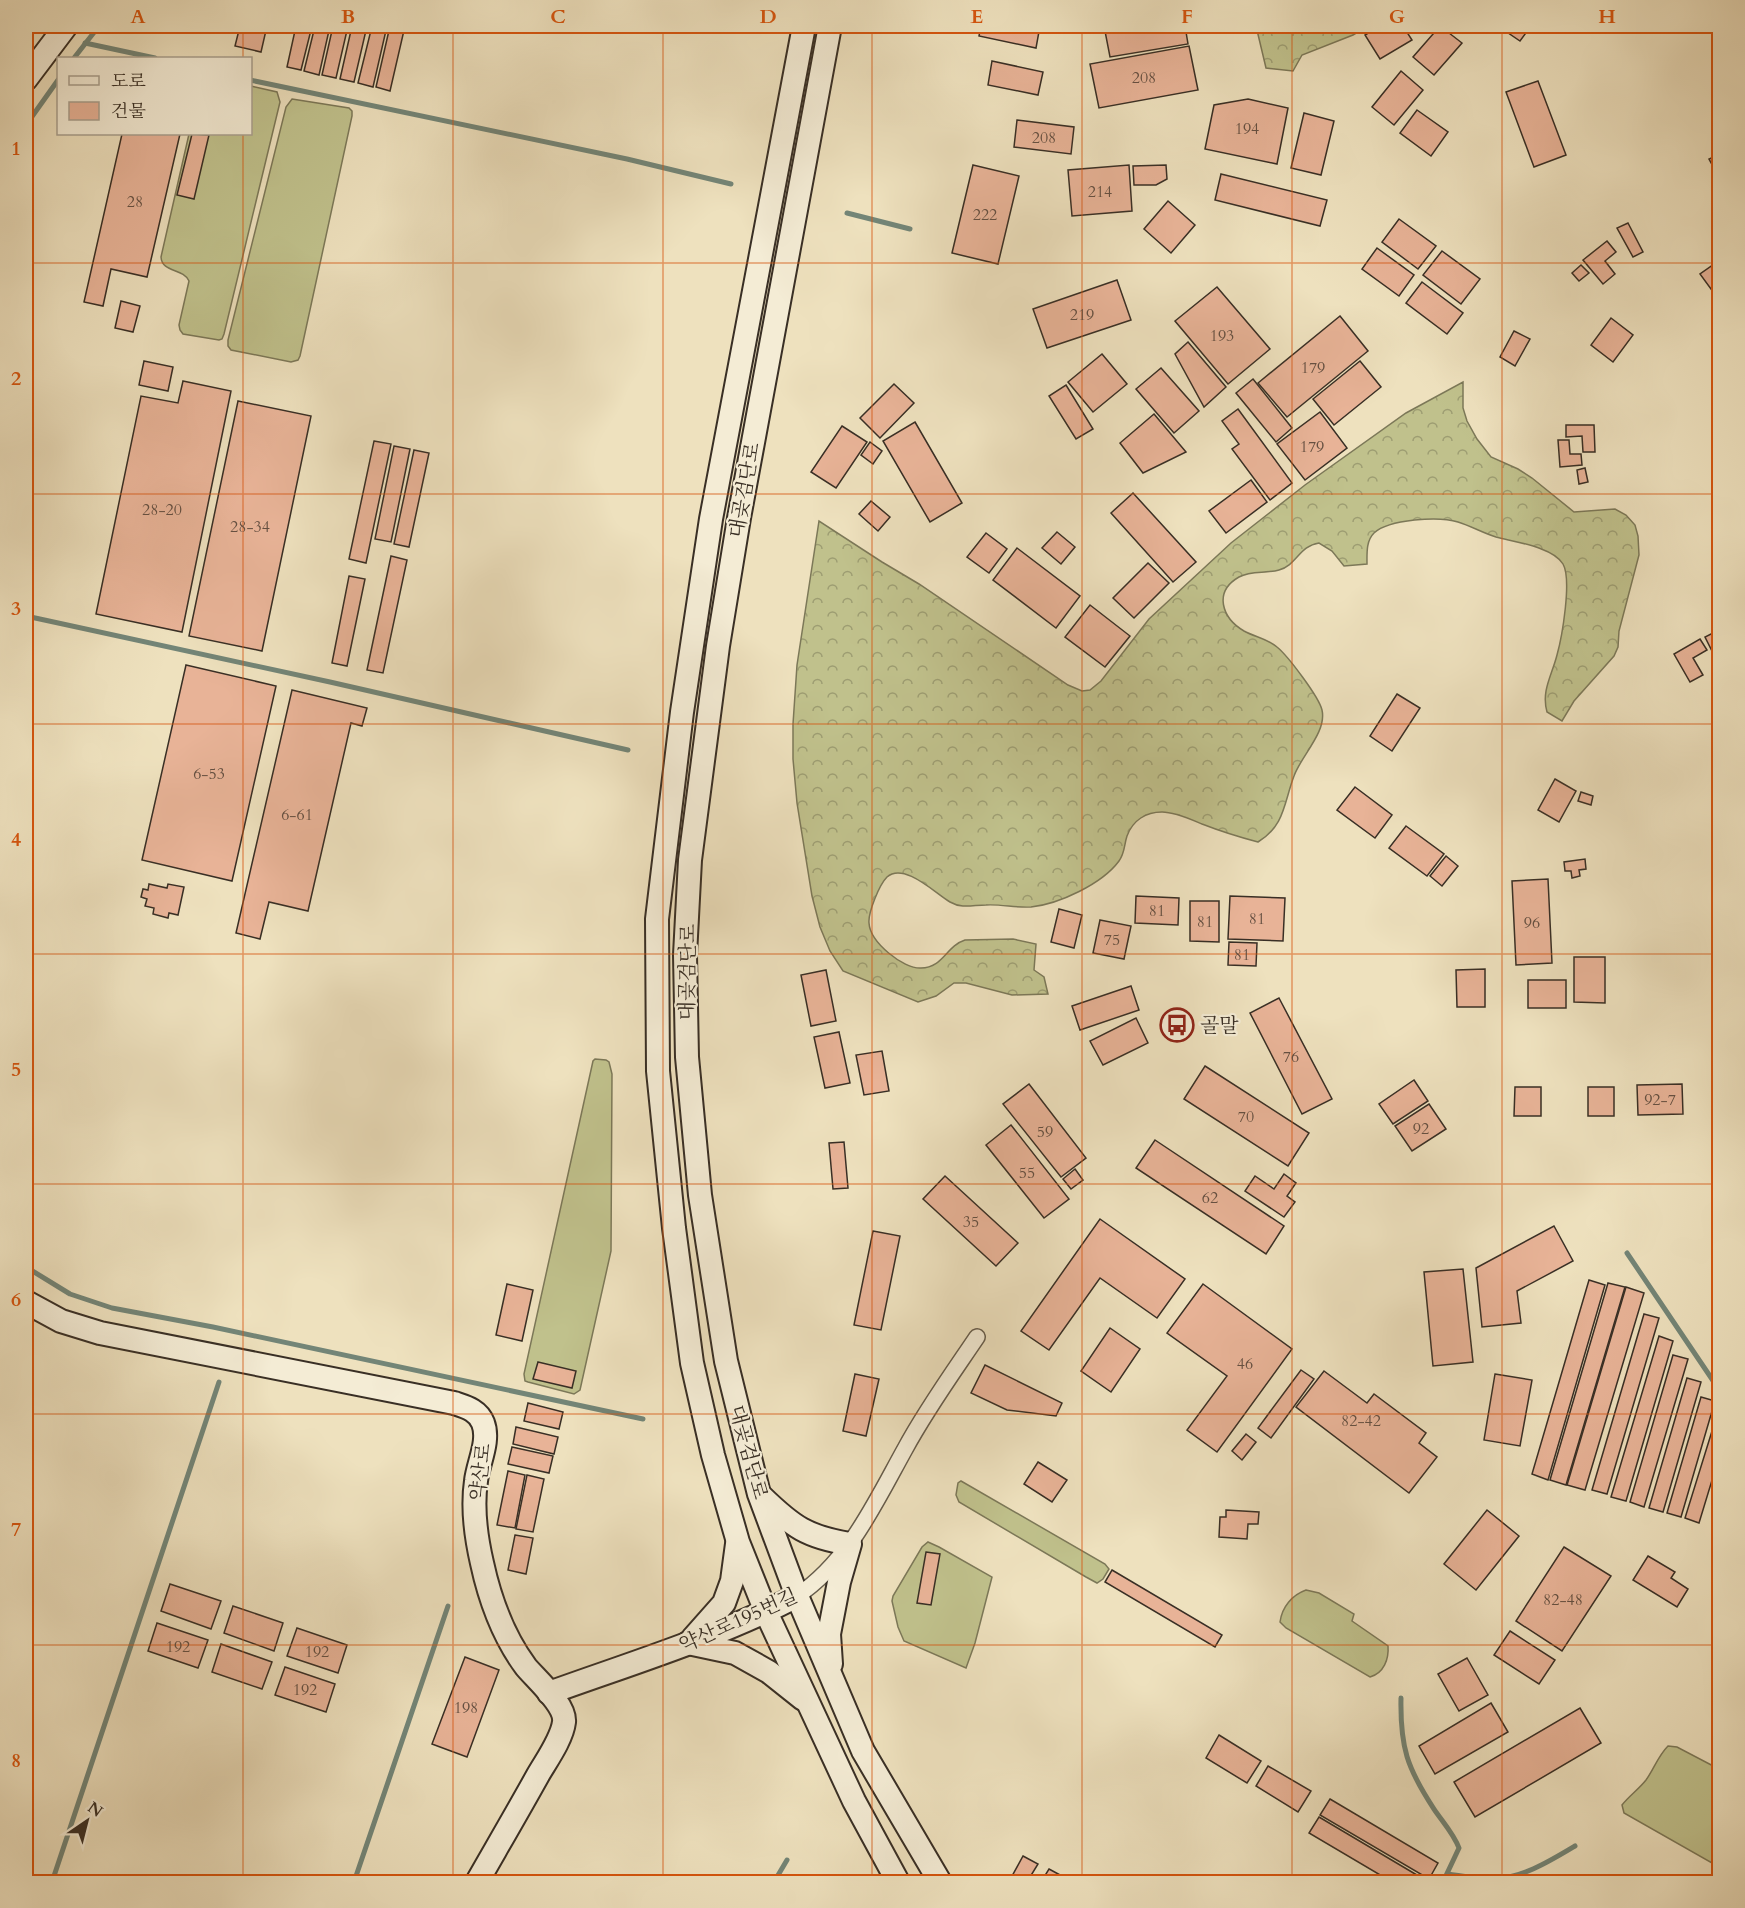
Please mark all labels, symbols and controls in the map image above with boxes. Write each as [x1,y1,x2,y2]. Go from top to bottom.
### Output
text: A [130,3,146,30]
text: B [341,3,355,30]
text: C [550,3,566,30]
text: D [759,3,777,30]
text: E [971,3,983,30]
text: F [1181,3,1193,30]
text: G [1389,3,1405,30]
text: H [1598,3,1616,30]
legend [57,57,252,135]
house number: 208 [1132,67,1156,89]
text: 도로 [111,69,146,94]
text: 건물 [111,99,146,124]
house number: 194 [1235,118,1259,140]
house number: 208 [1032,127,1056,149]
text: 1 [11,135,21,162]
house number: 214 [1088,181,1112,203]
house number: 28 [127,191,143,213]
house number: 222 [973,204,997,226]
house number: 219 [1070,304,1094,326]
house number: 193 [1210,325,1234,347]
house number: 179 [1301,357,1325,379]
text: 2 [11,365,21,392]
house number: 179 [1300,436,1324,458]
street label: 대곶검단로 [723,440,766,540]
house number: 28-20 [142,499,182,521]
house number: 28-34 [230,516,270,538]
text: 3 [11,595,21,622]
house number: 6-53 [193,763,225,785]
house number: 6-61 [281,804,313,826]
text: 4 [11,826,21,853]
house number: 81 [1149,900,1165,922]
house number: 81 [1249,908,1265,930]
house number: 81 [1197,911,1213,933]
house number: 96 [1524,912,1540,934]
street label: 대곶검단로 [673,923,702,1021]
house number: 75 [1104,929,1120,951]
house number: 81 [1234,944,1250,966]
bus stop icon: 골말 [1159,1007,1195,1043]
place label: 골말 [1200,1012,1239,1039]
house number: 76 [1283,1046,1299,1068]
text: 5 [11,1056,21,1083]
house number: 92-7 [1644,1089,1676,1111]
house number: 70 [1238,1106,1254,1128]
house number: 92 [1413,1118,1429,1140]
house number: 59 [1037,1121,1053,1143]
house number: 55 [1019,1162,1035,1184]
house number: 62 [1202,1187,1218,1209]
house number: 35 [963,1211,979,1233]
text: 6 [11,1286,21,1313]
house number: 46 [1237,1353,1253,1375]
street label: 대곶검단로 [723,1402,774,1502]
house number: 82-42 [1341,1410,1381,1432]
street label: 약산로 [464,1442,497,1502]
text: 7 [11,1516,21,1543]
street label: 약산로195번길 [675,1582,802,1659]
house number: 82-48 [1543,1589,1583,1611]
house number: 192 [166,1636,190,1658]
house number: 192 [305,1641,329,1663]
house number: 192 [293,1679,317,1701]
house number: 198 [454,1697,478,1719]
text: 8 [11,1747,21,1774]
north arrow [57,1791,117,1851]
text: N [83,1797,107,1823]

